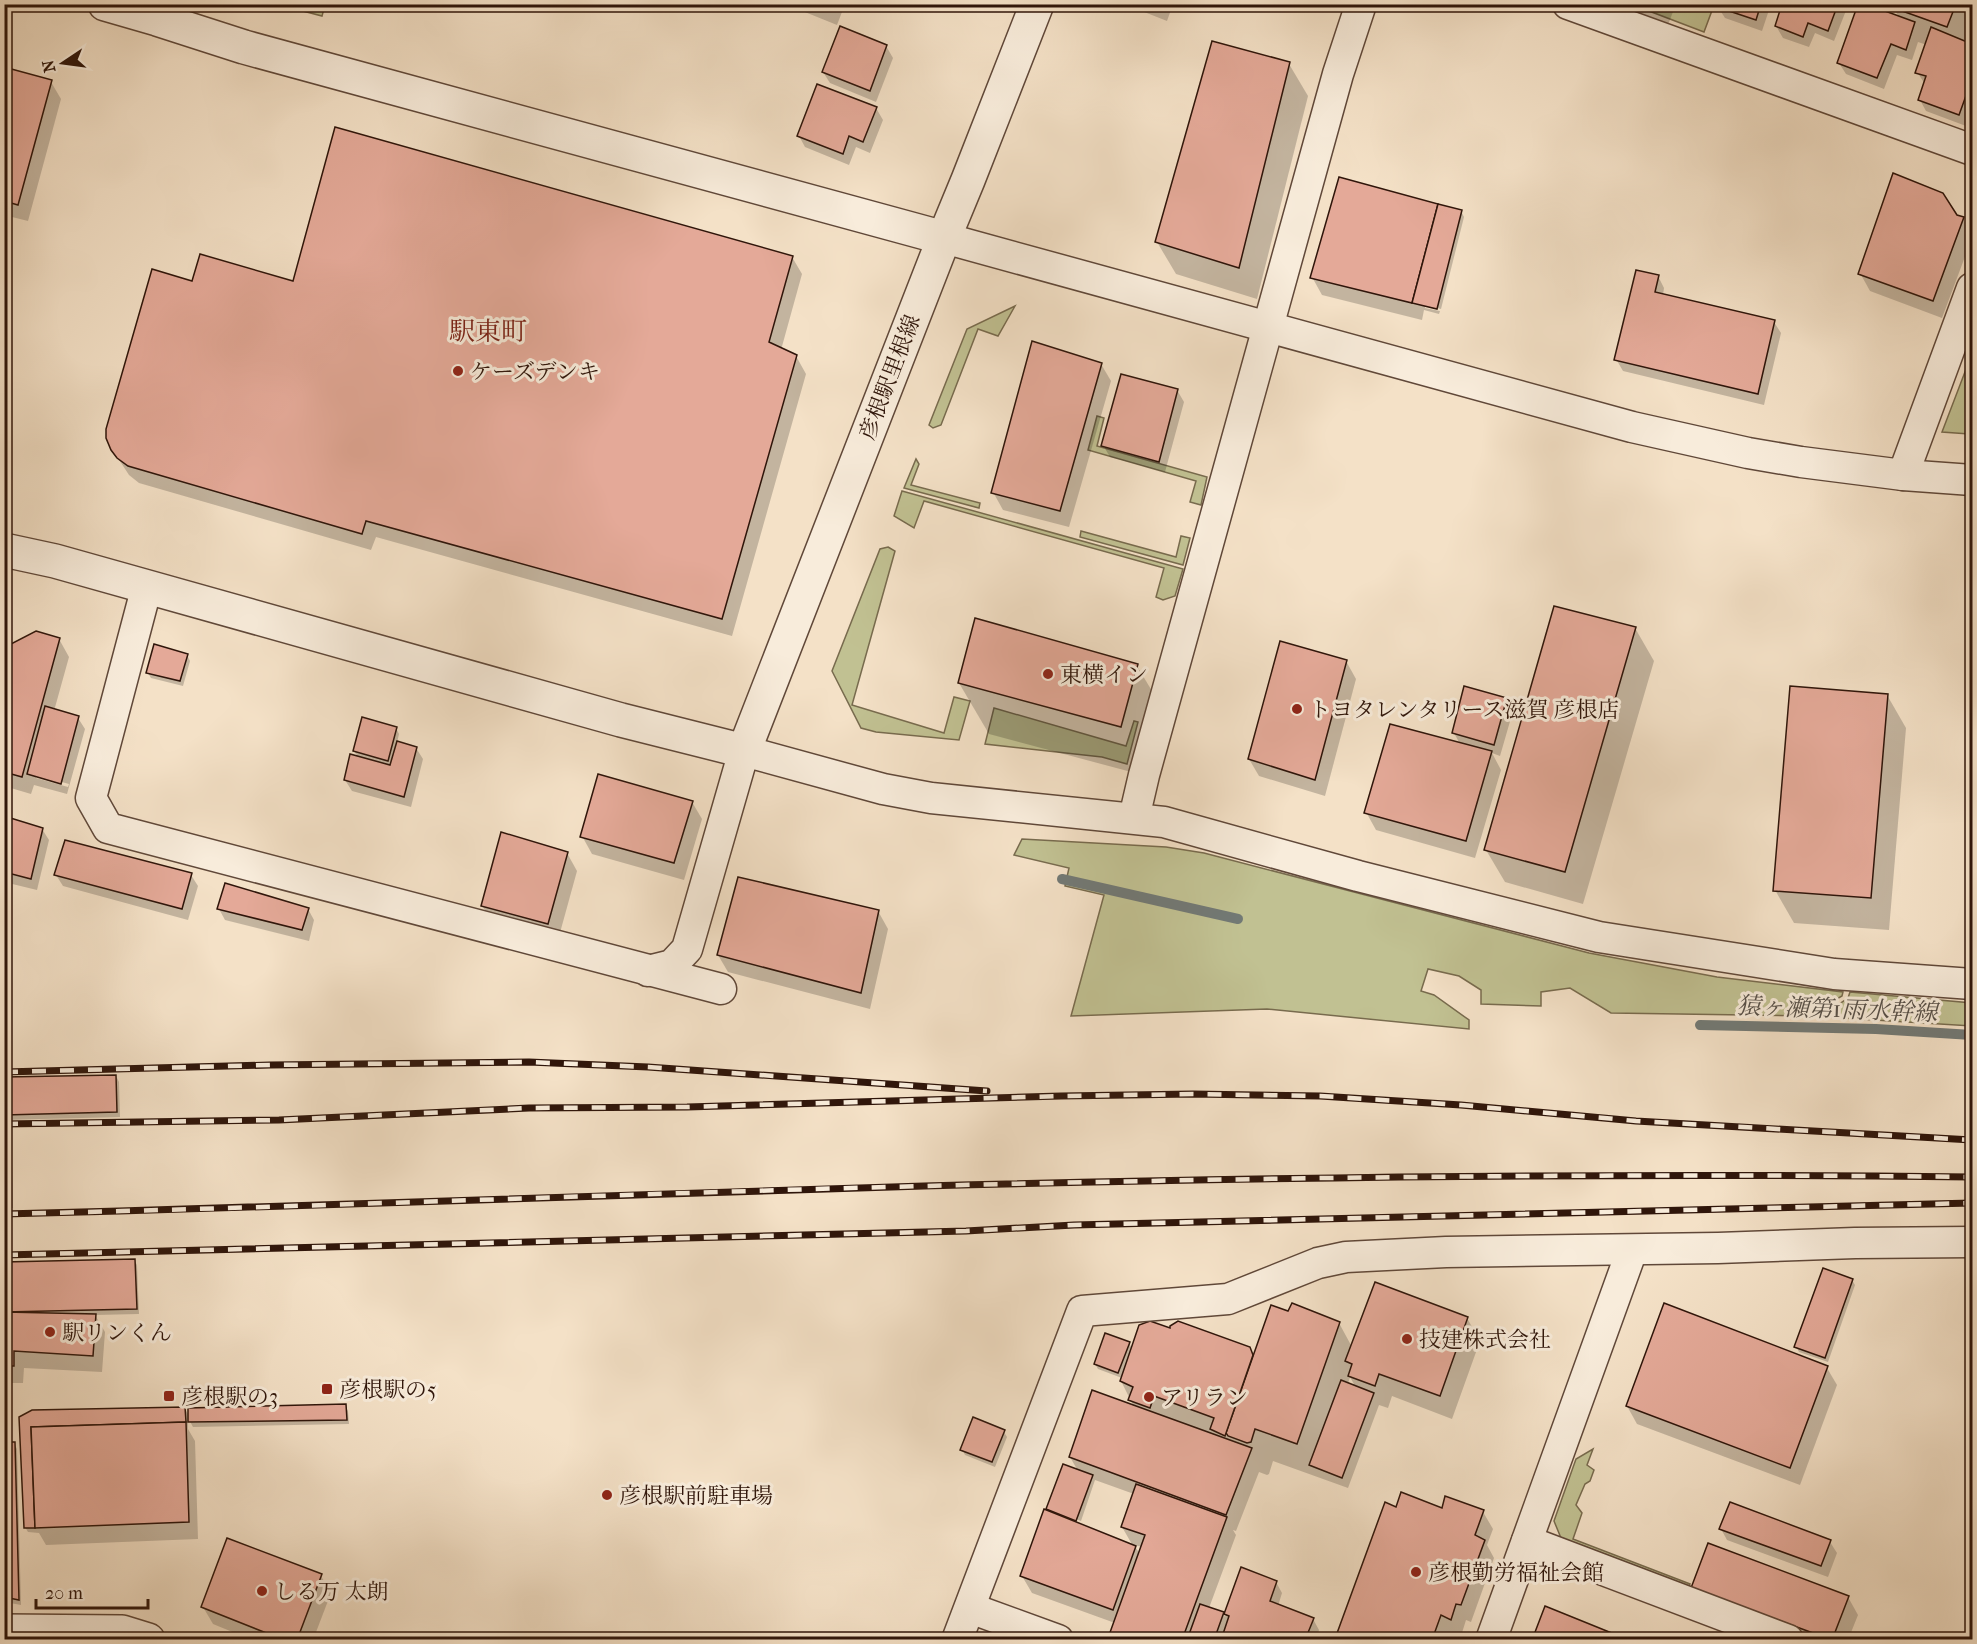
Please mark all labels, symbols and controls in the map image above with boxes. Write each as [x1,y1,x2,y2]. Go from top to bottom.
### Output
north arrow [33,33,93,93]
text: N [38,57,59,74]
street label: 彦根駅里根線 [854,311,926,444]
district label: 駅東町 [449,316,527,347]
place label: ケーズデンキ [470,359,600,385]
marker: ケーズデンキ [451,364,465,378]
place label: 東横イン [1060,662,1148,688]
marker: 東横イン [1041,667,1055,681]
place label: トヨタレンタリース滋賀 彦根店 [1309,697,1619,723]
marker: トヨタレンタリース滋賀 彦根店 [1290,702,1304,716]
water label: 猿ヶ瀬第1雨水幹線 [1736,992,1941,1027]
place label: 駅リンくん [62,1320,172,1346]
marker: 駅リンくん [43,1325,57,1339]
place label: 技建株式会社 [1419,1327,1551,1353]
marker: 技建株式会社 [1400,1332,1414,1346]
place label: 彦根駅の5 [339,1377,437,1403]
marker: 彦根駅の5 [320,1382,334,1396]
place label: 彦根駅の3 [181,1384,278,1410]
place label: アリラン [1161,1385,1248,1411]
marker: 彦根駅の3 [162,1389,176,1403]
marker: アリラン [1142,1390,1156,1404]
place label: 彦根駅前駐車場 [619,1483,773,1509]
marker: 彦根駅前駐車場 [600,1488,614,1502]
place label: 彦根勤労福祉会館 [1428,1560,1604,1586]
marker: 彦根勤労福祉会館 [1409,1565,1423,1579]
scale bar [36,1572,148,1610]
place label: しる万 太朗 [274,1579,389,1605]
text: 20 m [45,1583,83,1604]
marker: しる万 太朗 [255,1584,269,1598]

